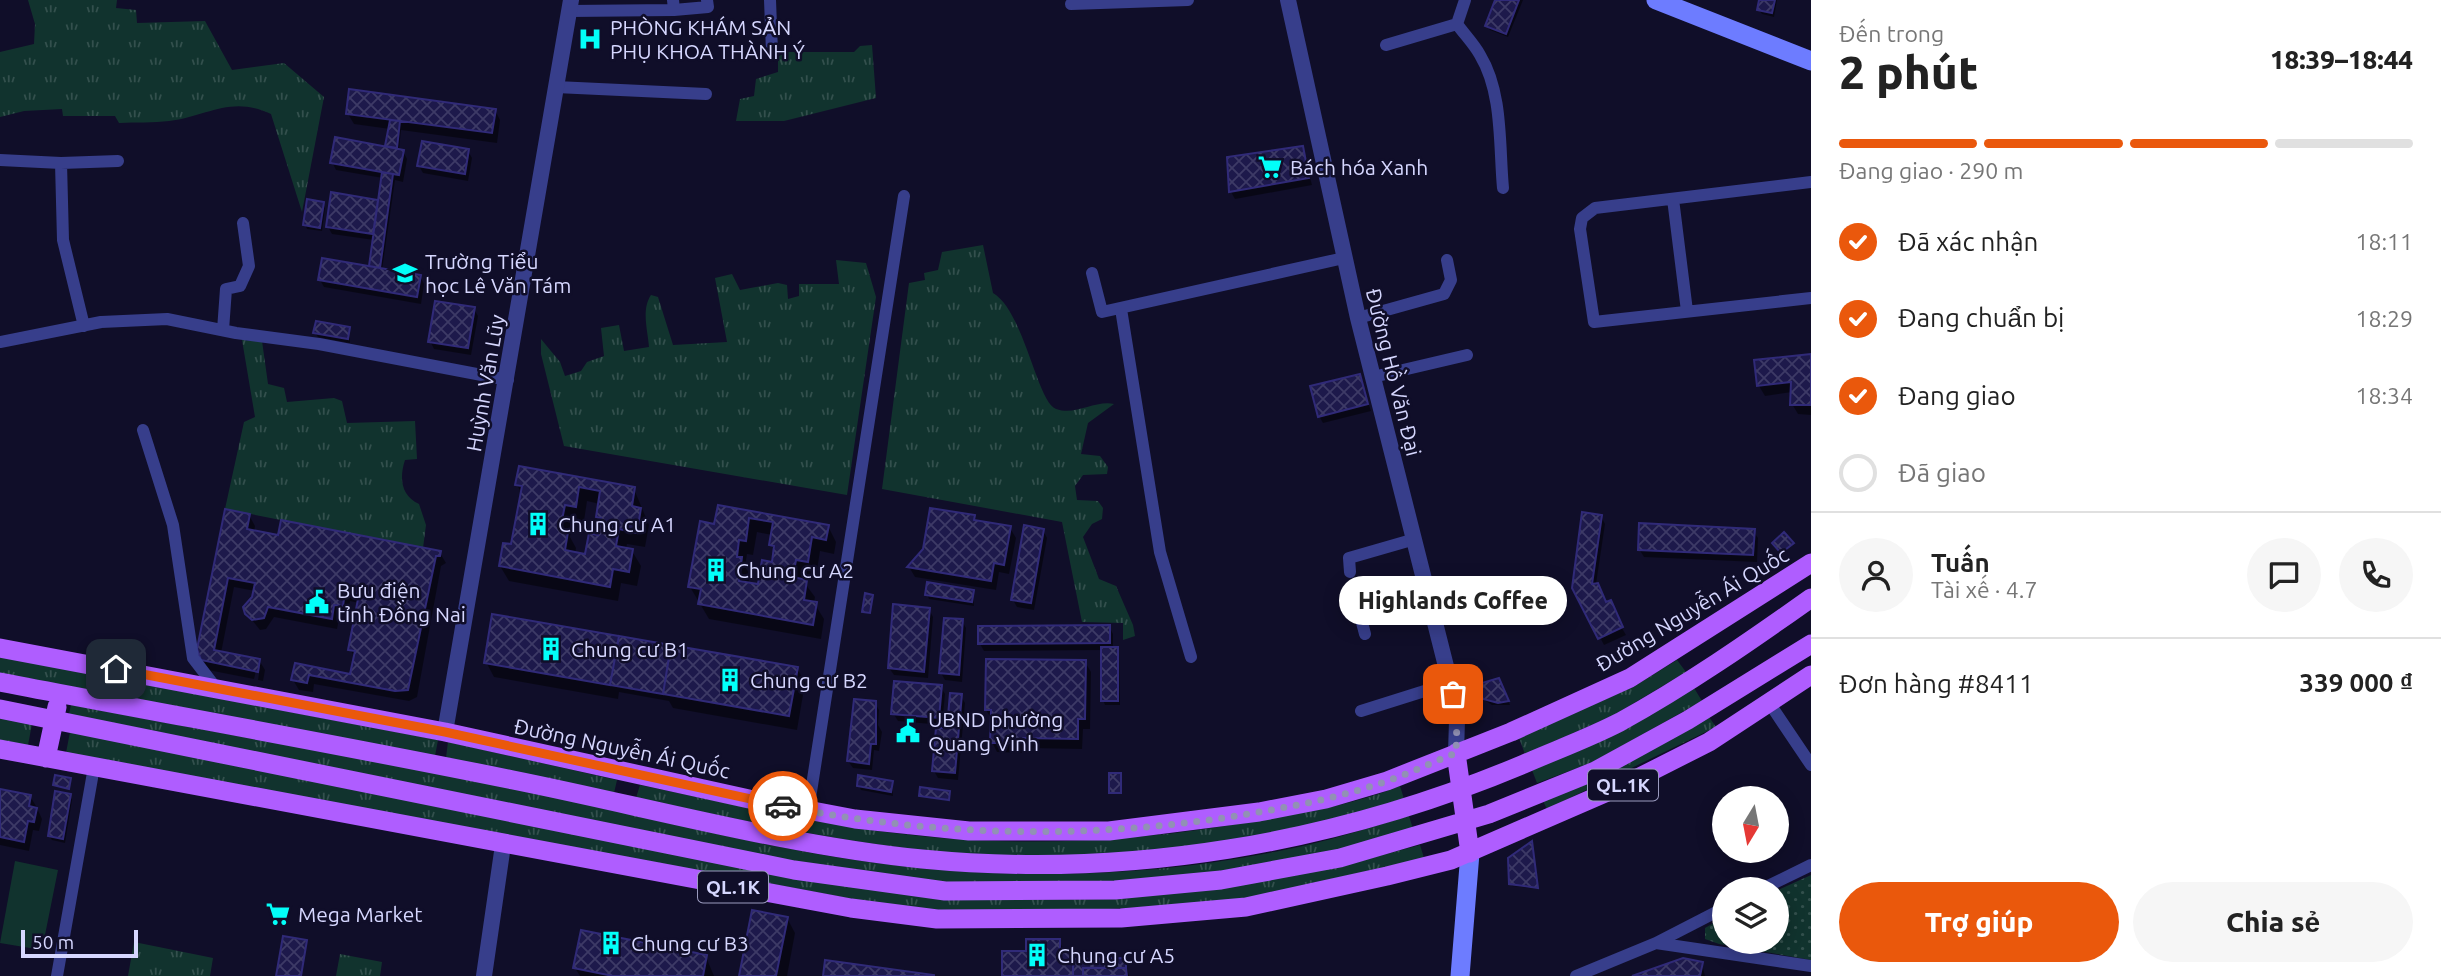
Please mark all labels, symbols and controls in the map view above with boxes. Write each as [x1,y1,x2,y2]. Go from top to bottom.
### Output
place label: PHÒNG KHÁM SẢN PHỤ KHOA THÀNH Ý [610,15,805,63]
text: Đến trong [1839,21,1944,46]
hospital icon: PHÒNG KHÁM SẢN PHỤ KHOA THÀNH Ý [576,25,604,53]
text: 18:39–18:44 [2270,45,2413,74]
text: 2 phút [1839,46,1978,98]
supermarket icon: Bách hóa Xanh [1256,153,1284,181]
place label: Bách hóa Xanh [1290,155,1428,179]
text: Đang giao · 290 m [1839,158,2023,183]
icon: check [1839,223,1877,261]
text: Đã xác nhận [1898,227,2038,256]
text: 18:11 [2355,229,2413,254]
place label: Trường Tiểu học Lê Văn Tám [425,249,571,297]
school or university icon: Trường Tiểu học Lê Văn Tám [391,259,419,287]
street label: Đường Hồ Văn Đại [1362,285,1429,458]
icon: check [1839,300,1877,338]
text: Đang chuẩn bị [1898,303,2064,332]
text: 18:29 [2355,306,2413,331]
street label: Huỳnh Văn Lũy [461,313,509,453]
icon: check [1839,377,1877,415]
text: Đang giao [1898,381,2016,410]
text: 18:34 [2355,383,2413,408]
text: Đã giao [1898,458,1986,487]
building icon: Chung cư A1 [524,510,552,538]
place label: Chung cư A1 [558,512,676,536]
button: person [1839,538,1913,612]
button: chat [2247,538,2321,612]
button: phone [2339,538,2413,612]
street label: Đường Nguyễn Ái Quốc [1590,540,1793,676]
text: Tuấn [1931,548,1990,577]
building icon: Chung cư A2 [702,556,730,584]
place label: Chung cư A2 [736,558,854,582]
callout: Highlands Coffee [1339,575,1567,624]
text: Tài xế · 4.7 [1931,577,2037,602]
place label: Bưu điện tỉnh Đồng Nai [337,578,466,626]
public building icon: Bưu điện tỉnh Đồng Nai [303,588,331,616]
text: Highlands Coffee [1358,588,1548,613]
building icon: Chung cư B1 [537,635,565,663]
place label: Chung cư B1 [571,637,689,661]
pin [86,639,146,699]
icon: home [97,650,135,688]
pin [1423,664,1483,724]
building icon: Chung cư B2 [716,666,744,694]
place label: Chung cư B2 [750,668,868,692]
text: 339 000 ₫ [2299,668,2413,697]
text: Đơn hàng #8411 [1839,669,2034,698]
icon: bag [1434,675,1472,713]
place label: UBND phường Quang Vinh [928,707,1063,755]
street label: Đường Nguyễn Ái Quốc [512,711,733,783]
public building icon: UBND phường Quang Vinh [894,717,922,745]
road number: QL.1K [1588,770,1658,800]
courier [748,771,818,841]
north arrow [1712,786,1788,863]
map controls [1712,786,1789,954]
icon: car [764,787,802,825]
road number: QL.1K [698,872,768,902]
button: layers [1712,877,1789,954]
button: Trợ giúp [1839,882,2119,962]
button: Chia sẻ [2133,882,2413,962]
supermarket icon: Mega Market [264,900,292,928]
place label: Mega Market [298,902,423,926]
scale bar [21,927,138,959]
building icon: Chung cư B3 [597,929,625,957]
text: 50 m [32,931,74,953]
place label: Chung cư B3 [631,931,749,955]
building icon: Chung cư A5 [1023,941,1051,969]
place label: Chung cư A5 [1057,943,1175,967]

